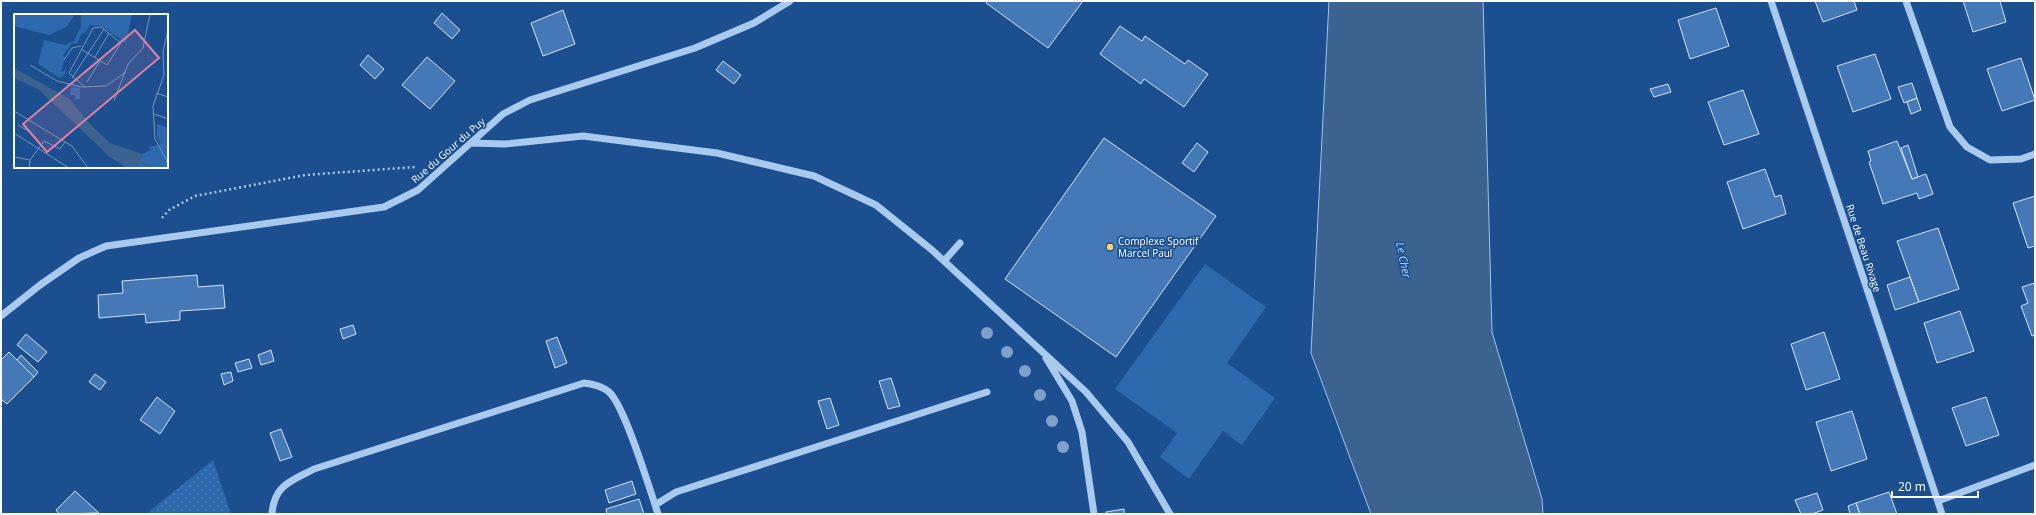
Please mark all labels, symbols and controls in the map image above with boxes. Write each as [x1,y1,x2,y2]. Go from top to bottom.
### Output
inset map [14,14,168,168]
street label: Rue du Gour du Puy [408,113,489,186]
street label: Rue de Beau Rivage [1843,202,1885,294]
place label: Complexe Sportif Marcel Paul [1118,234,1199,260]
water label: Le Cher [1393,241,1415,280]
marker: Complexe Sportif Marcel Paul [1105,242,1115,252]
scale bar [1892,473,1978,499]
text: 20 m [1898,478,1926,495]

